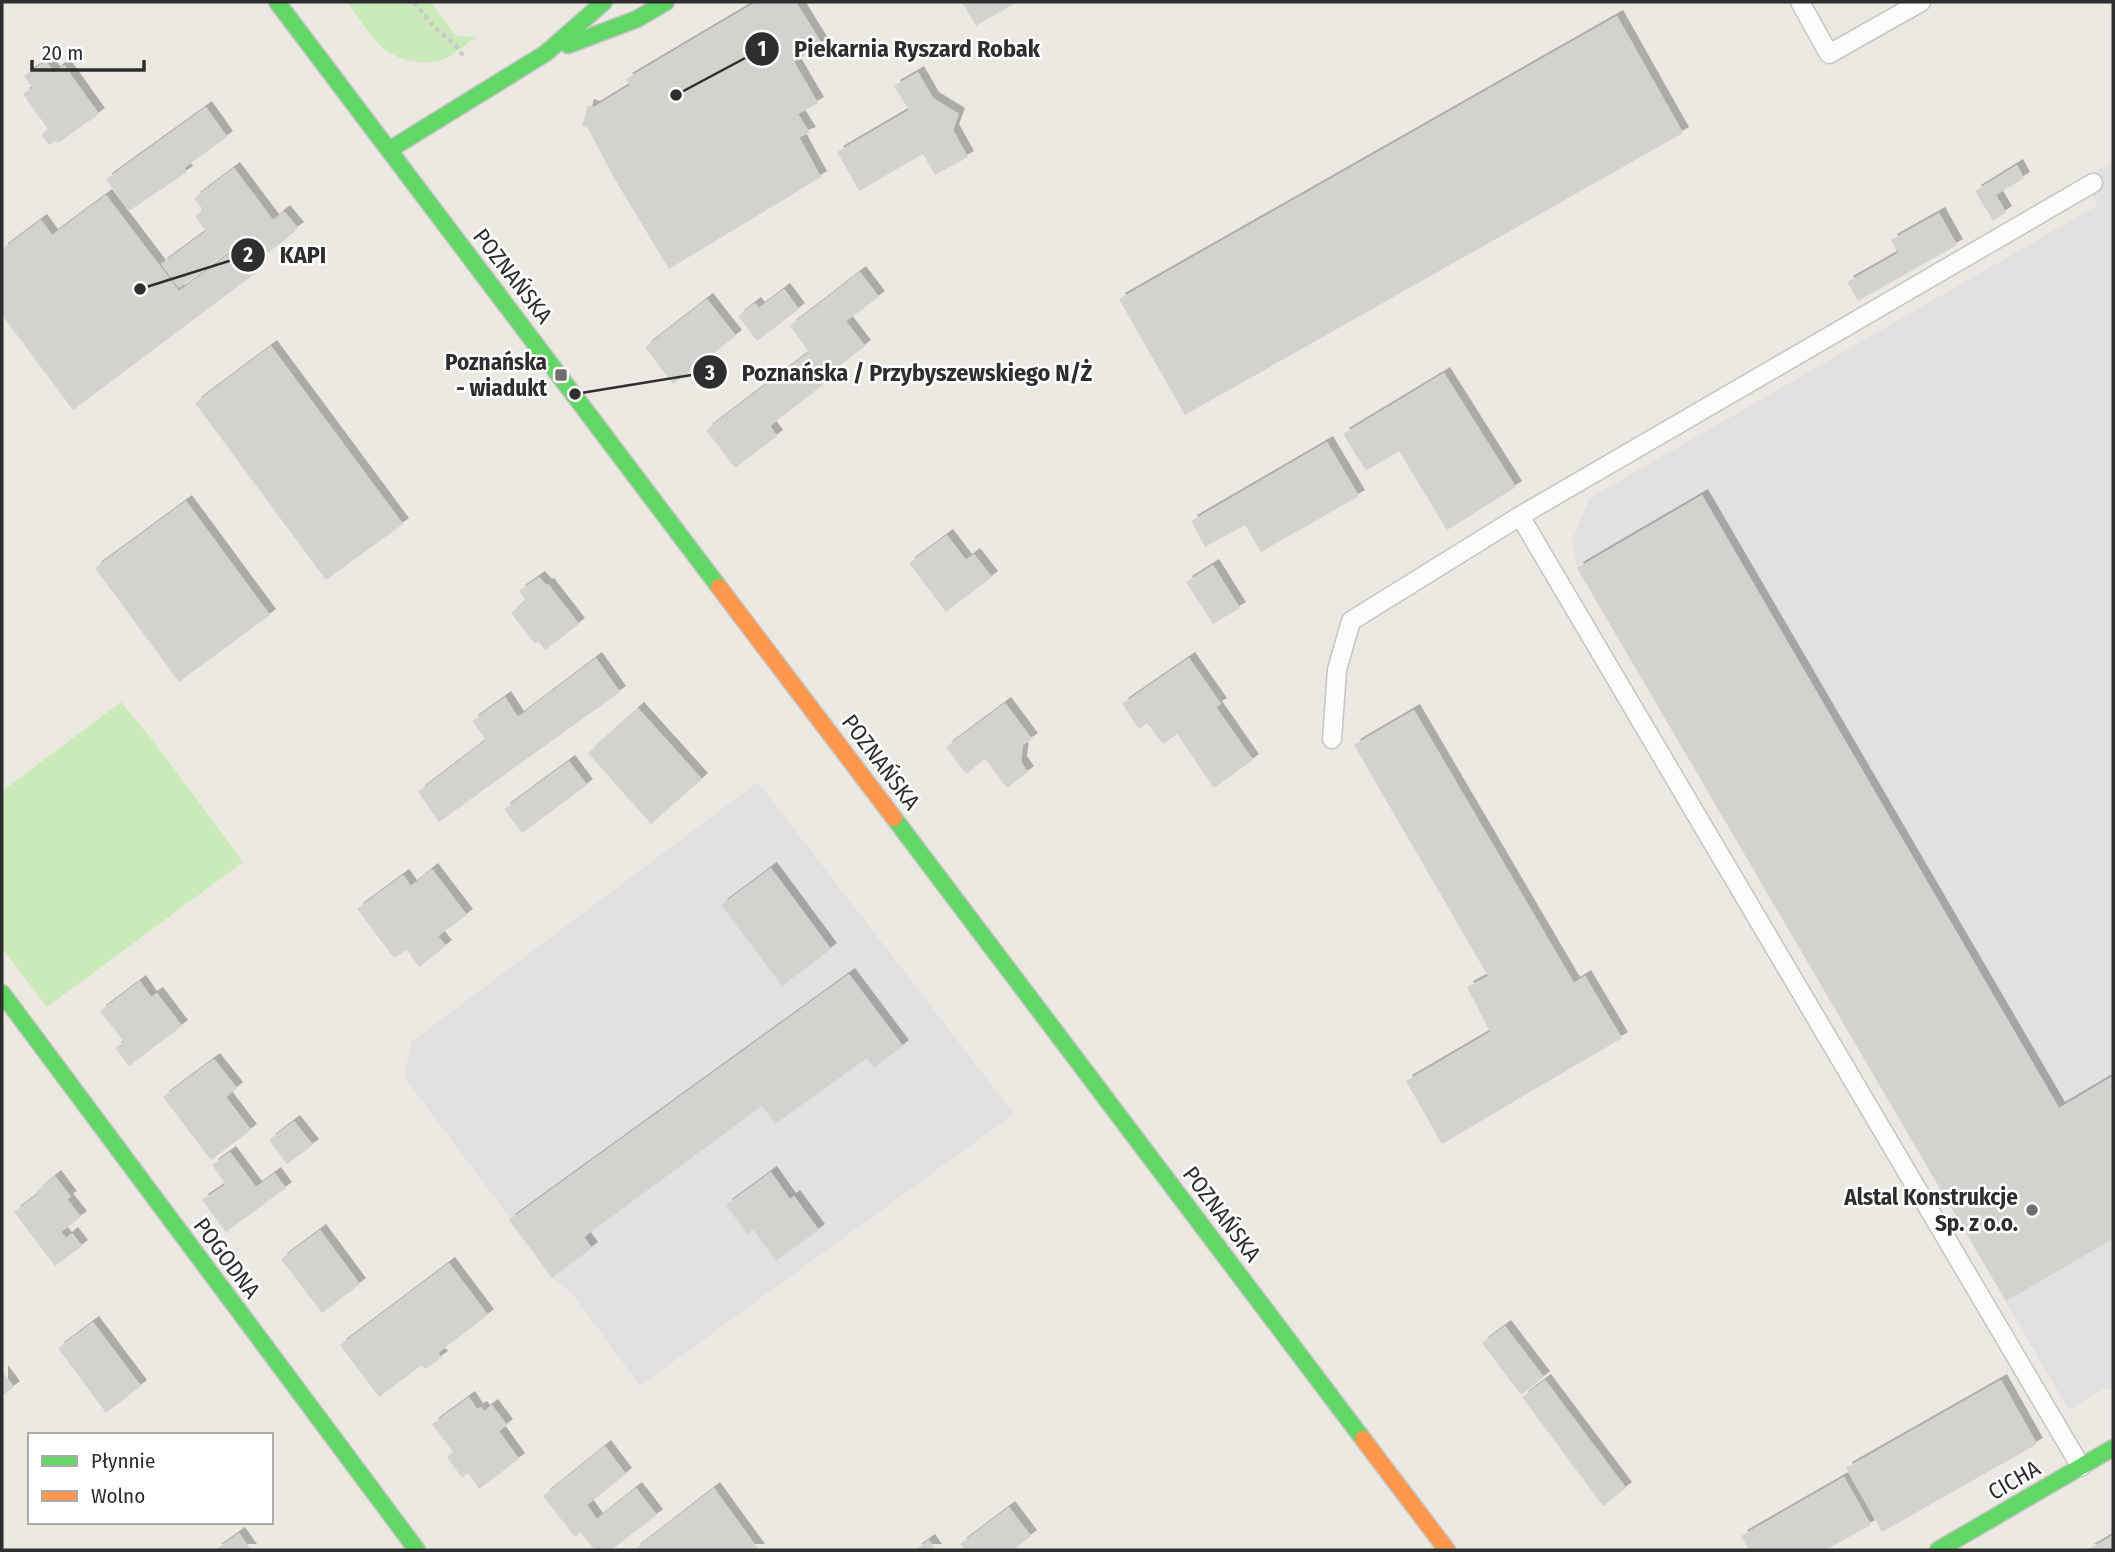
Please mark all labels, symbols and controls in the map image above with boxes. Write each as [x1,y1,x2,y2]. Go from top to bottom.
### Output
callout: Piekarnia Ryszard Robak [745,26,1054,71]
scale bar [32,28,144,72]
text: Piekarnia Ryszard Robak [794,35,1041,63]
text: 1 [758,36,766,62]
text: 20 m [42,40,83,66]
street label: POZNAŃSKA [467,222,559,329]
callout: KAPI [231,232,340,277]
text: KAPI [280,241,326,269]
text: 2 [242,242,253,268]
place label: Poznańska - wiadukt [445,348,548,402]
callout: Poznańska / Przybyszewskiego N/Ż [692,350,1106,395]
text: Poznańska / Przybyszewskiego N/Ż [742,358,1092,387]
text: 3 [704,360,715,386]
marker: Poznańska - wiadukt [553,367,569,383]
street label: POZNAŃSKA [836,708,927,815]
street label: POZNAŃSKA [1177,1160,1268,1267]
place label: Alstal Konstrukcje Sp. z o.o. [1843,1183,2018,1237]
marker: Alstal Konstrukcje Sp. z o.o. [2024,1202,2040,1218]
street label: POGODNA [188,1212,266,1304]
legend [28,1433,273,1524]
text: Płynnie [91,1448,155,1474]
street label: CICHA [1983,1454,2045,1506]
text: Wolno [91,1483,145,1509]

